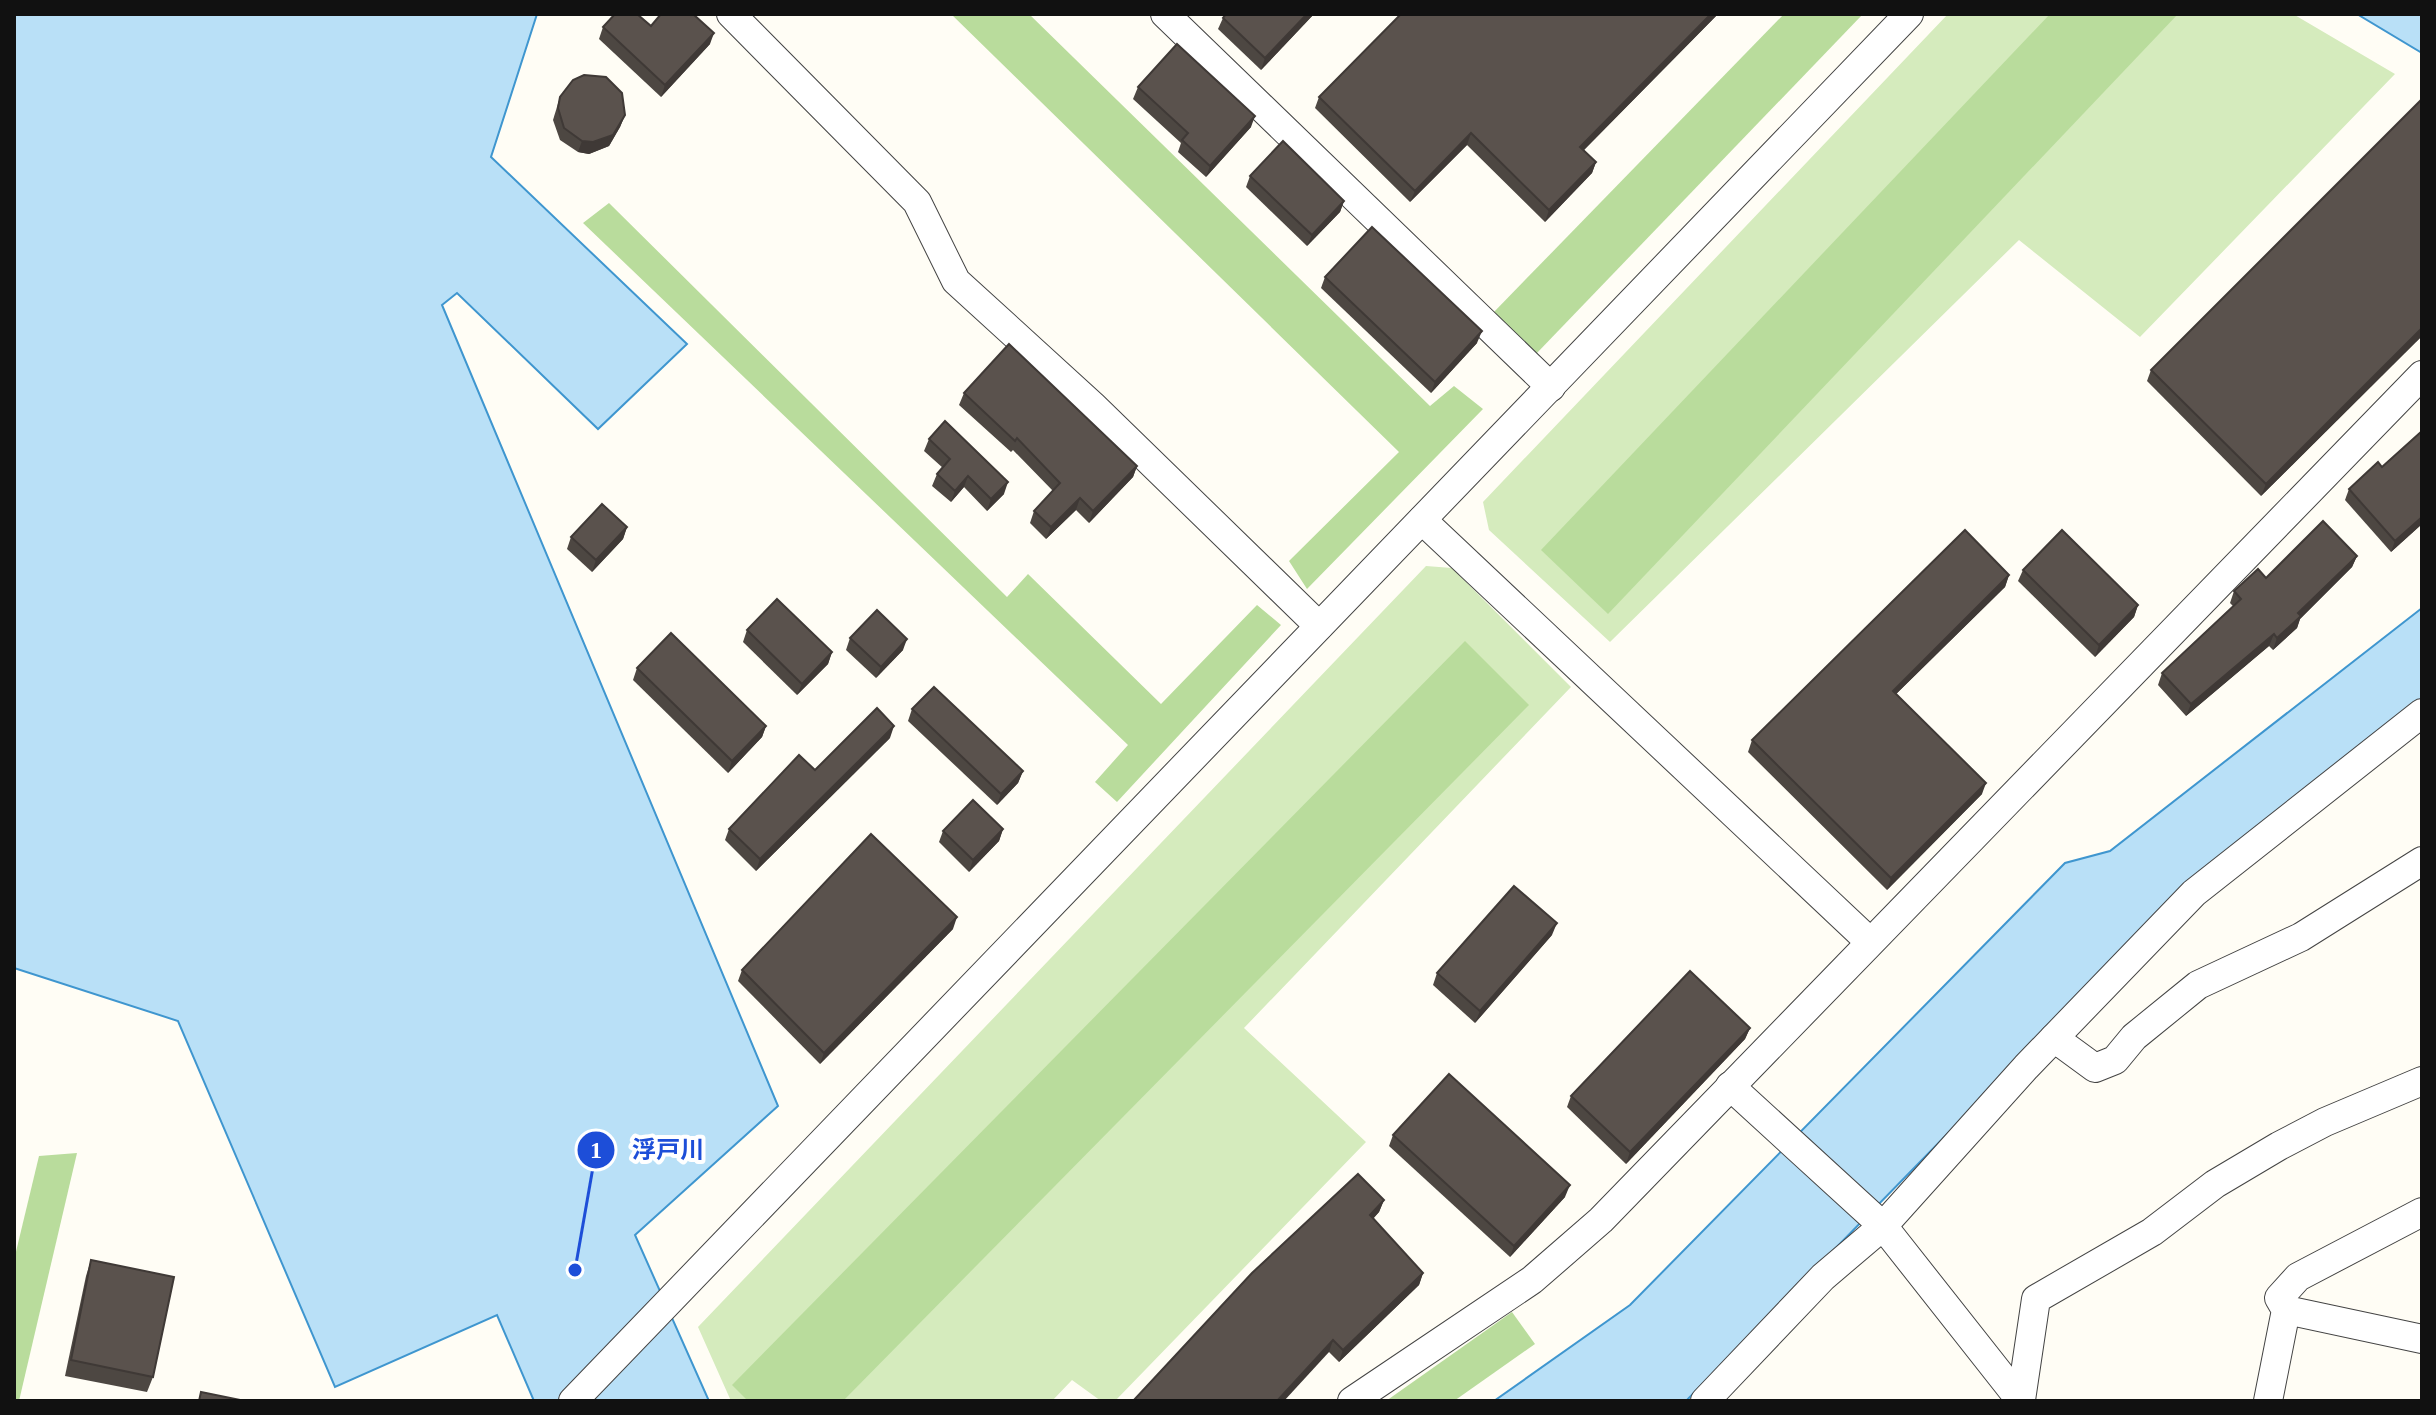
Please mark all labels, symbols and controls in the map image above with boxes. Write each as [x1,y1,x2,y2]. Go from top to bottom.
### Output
callout: 浮戸川 [576,1126,720,1174]
text: 1 [590,1137,602,1163]
text: 浮戸川 [632,1137,704,1163]

